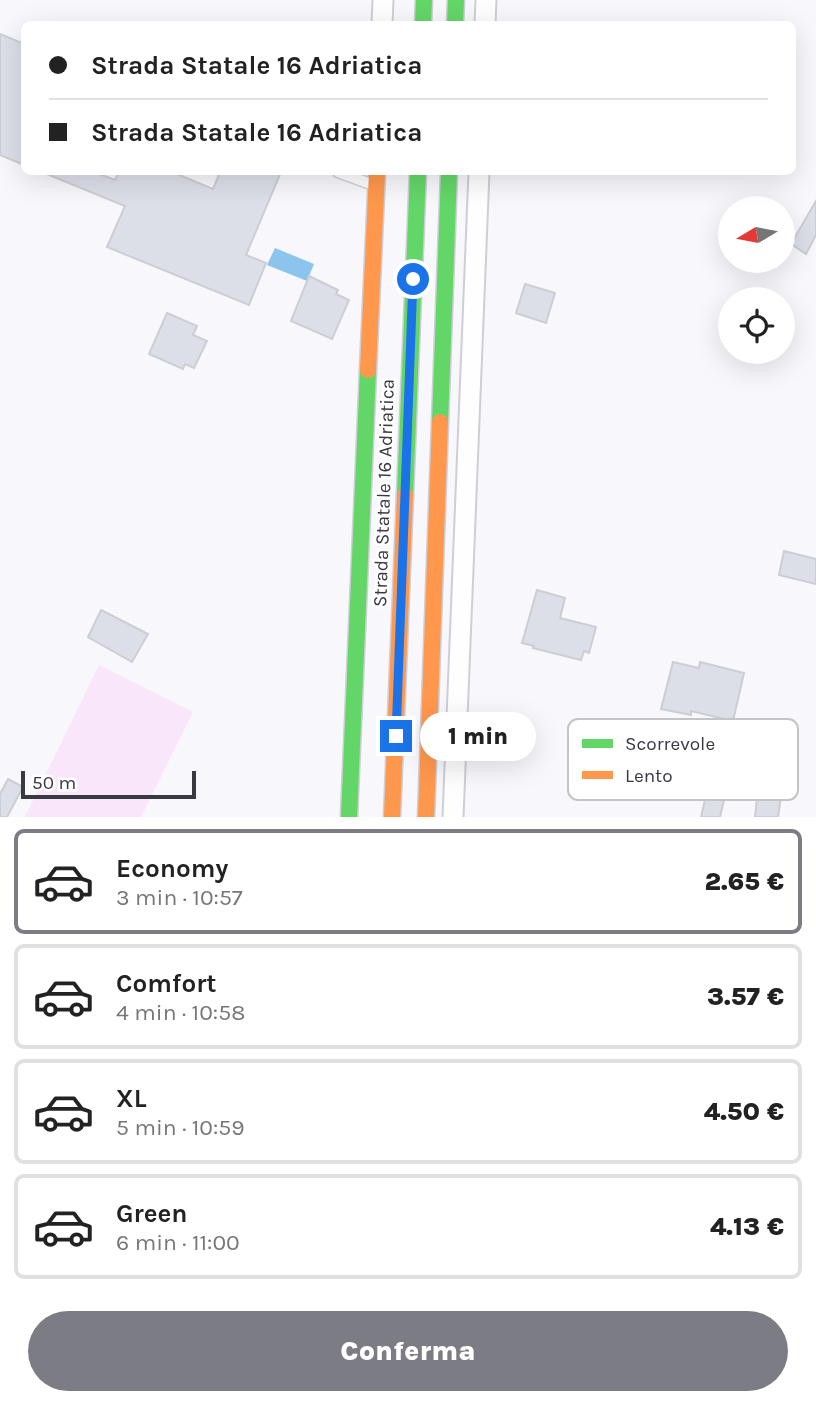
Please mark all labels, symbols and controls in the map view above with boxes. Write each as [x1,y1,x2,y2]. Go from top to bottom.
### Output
text: Strada Statale 16 Adriatica [91,50,422,81]
text: Strada Statale 16 Adriatica [91,117,422,148]
north arrow [718,196,794,273]
map controls [718,196,795,364]
route start [397,263,429,295]
button: locate [718,287,795,364]
street label: Strada Statale 16 Adriatica [369,378,399,608]
callout: 1 min [420,712,536,760]
legend [568,719,798,800]
route end [380,720,412,752]
text: 1 min [448,723,508,750]
text: Scorrevole [625,733,715,755]
text: Lento [625,765,673,787]
scale bar [21,768,196,800]
text: 50 m [32,772,76,794]
icon: car [32,850,95,913]
text: Economy [116,853,228,884]
text: 2.65 € [705,866,784,897]
text: 3 min · 10:57 [116,884,243,911]
icon: car [32,965,95,1028]
text: Comfort [116,968,217,999]
text: 3.57 € [707,981,784,1012]
text: 4 min · 10:58 [116,999,245,1026]
icon: car [32,1080,95,1143]
text: XL [116,1083,147,1114]
text: 4.50 € [704,1096,784,1127]
text: 5 min · 10:59 [116,1114,245,1141]
icon: car [32,1195,95,1258]
text: Green [116,1198,188,1229]
text: 4.13 € [710,1211,784,1242]
text: 6 min · 11:00 [116,1229,240,1256]
button: Conferma [28,1311,788,1391]

